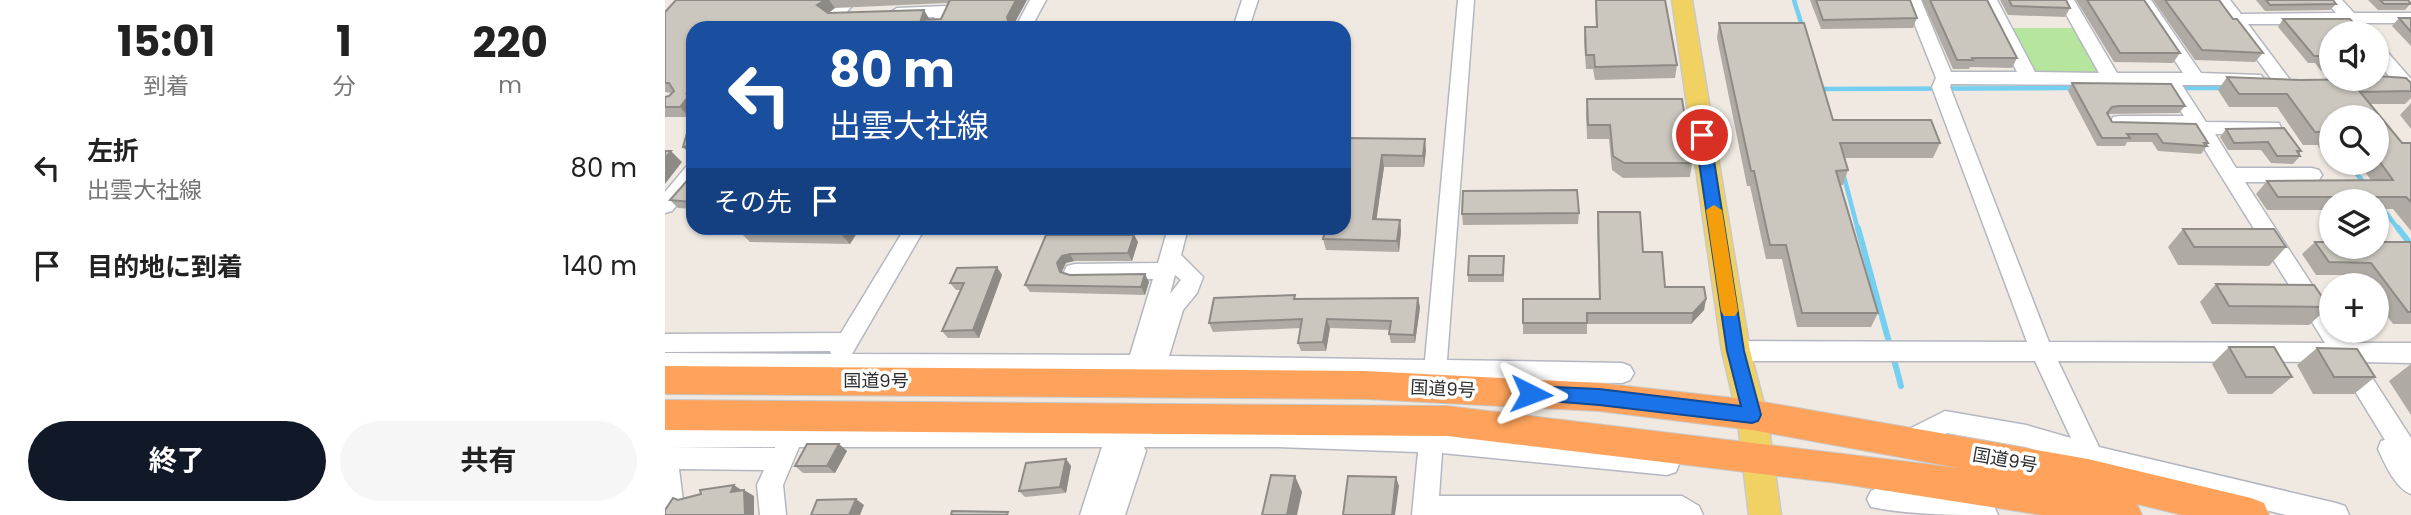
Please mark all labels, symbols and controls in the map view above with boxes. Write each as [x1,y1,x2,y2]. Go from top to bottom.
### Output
text: 15:01 [117,12,215,71]
text: 1 [336,12,352,71]
text: 220 [473,13,548,72]
map controls [2319,21,2389,343]
button: sound [2319,21,2389,91]
text: 80 m [829,36,955,104]
icon: left [714,49,805,140]
text: m [498,69,522,101]
text: 到着 [143,70,189,102]
text: 分 [332,70,355,102]
text: 出雲大社線 [829,103,989,148]
pin [1672,105,1732,165]
button: search [2319,105,2389,175]
icon: arrive [1683,116,1721,154]
text: 左折 [87,133,139,169]
icon: left [28,149,66,187]
text: 80 m [571,150,637,186]
text: 出雲大社線 [87,174,202,206]
icon: arrive [806,182,844,220]
text: その先 [714,184,792,220]
button: layers [2319,189,2389,259]
icon: arrive [28,247,66,285]
text: 140 m [562,248,637,284]
text: 目的地に到着 [87,249,243,285]
button: + [2319,273,2389,343]
position arrow [1494,357,1568,431]
street label: 国道9号 [843,368,909,393]
street label: 国道9号 [1410,374,1476,403]
button: 終了 [28,421,326,501]
button: 共有 [340,421,637,501]
street label: 国道9号 [1971,442,2039,477]

